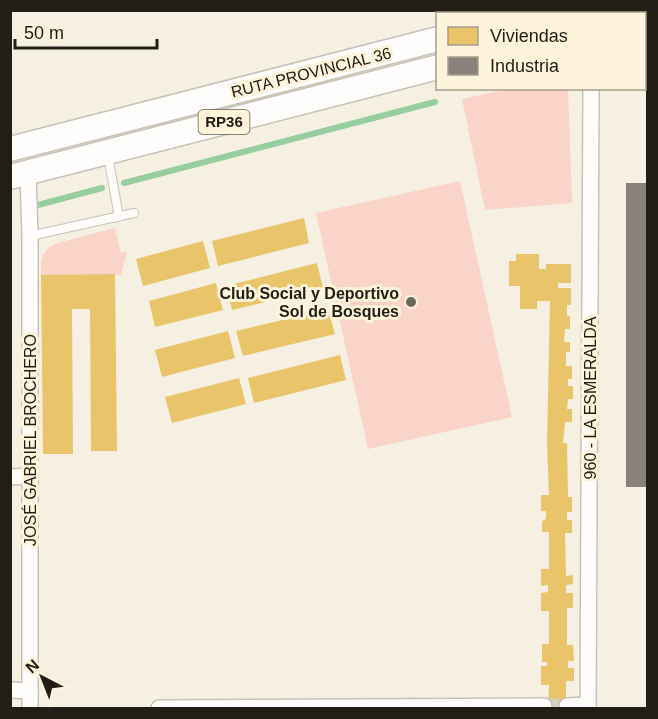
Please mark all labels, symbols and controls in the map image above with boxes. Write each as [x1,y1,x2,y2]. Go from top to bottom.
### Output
scale bar [15,12,158,50]
legend [436,12,646,90]
text: 50 m [24,23,64,43]
text: Viviendas [490,26,568,46]
street label: RUTA PROVINCIAL 36 [229,44,393,101]
text: Industria [490,56,560,76]
road number: RP36 [198,110,250,134]
place label: Club Social y Deportivo Sol de Bosques [219,285,399,320]
marker: Club Social y Deportivo Sol de Bosques [404,295,418,309]
street label: 960 - LA ESMERALDA [582,316,599,479]
street label: JOSÉ GABRIEL BROCHERO [21,334,39,546]
north arrow [12,647,72,707]
text: N [22,656,42,676]

